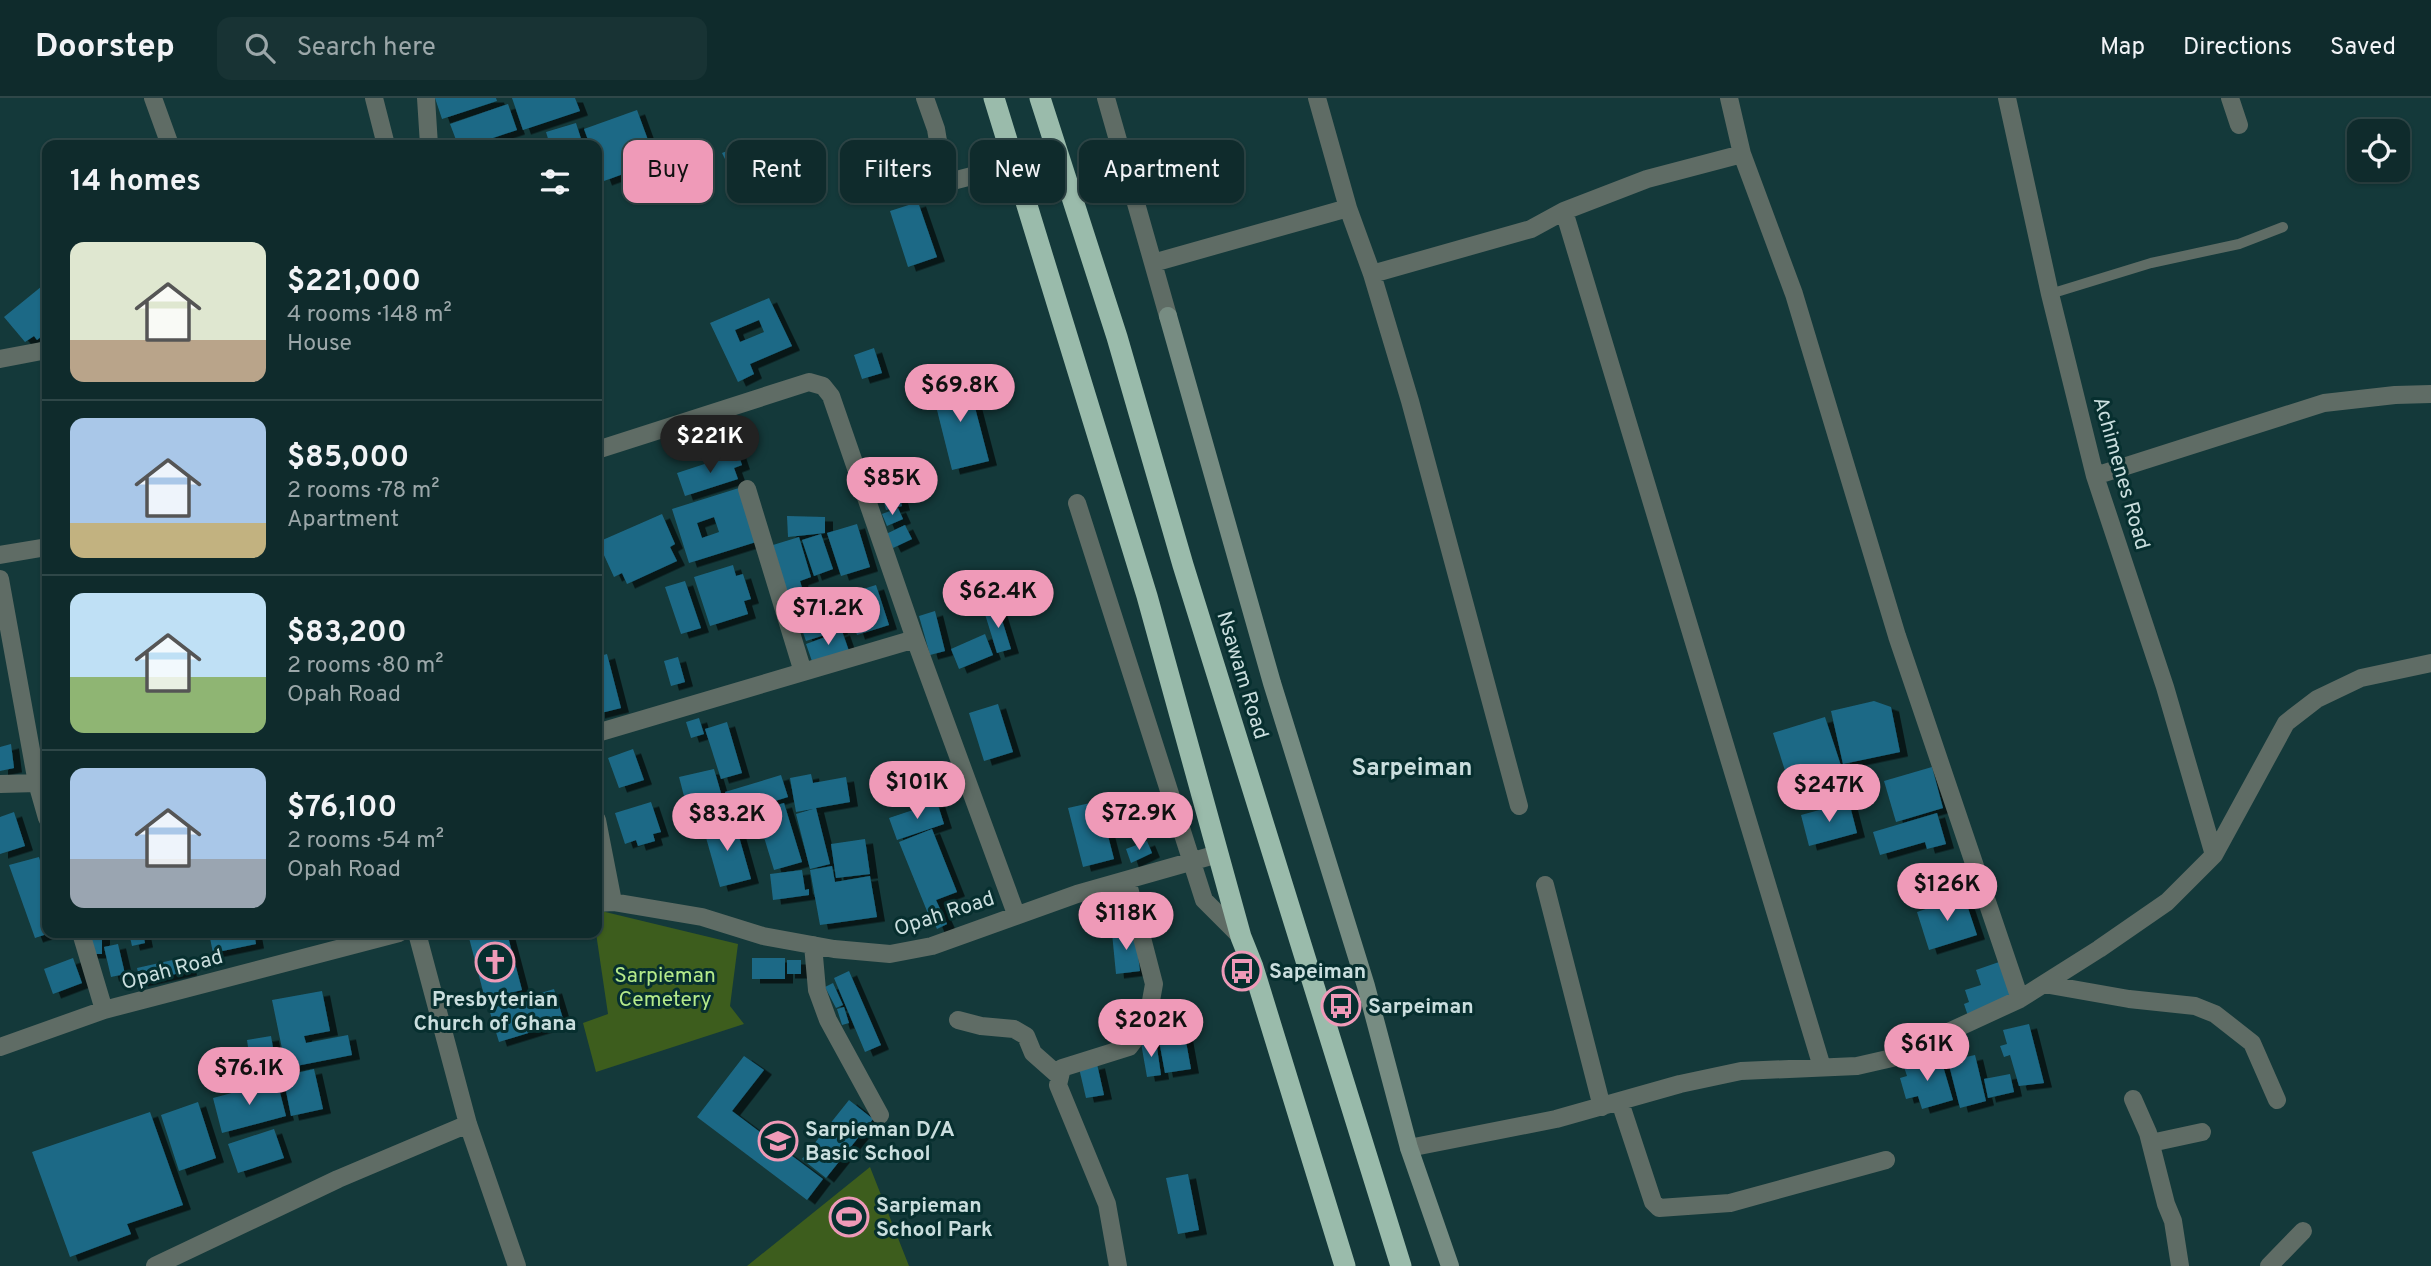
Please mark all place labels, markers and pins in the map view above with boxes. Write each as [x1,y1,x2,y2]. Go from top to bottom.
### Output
pin: $69.8K [903,364,1017,424]
pin: $221K [661,416,759,475]
pin: $85K [851,458,933,517]
pin: $62.4K [941,570,1055,630]
pin: $71.2K [771,588,885,647]
pin: $101K [868,762,966,821]
pin: $247K [1780,764,1878,824]
pin: $72.9K [1082,792,1196,852]
pin: $83.2K [670,794,784,853]
pin: $126K [1898,864,1996,923]
pin: $118K [1077,892,1175,952]
church icon: Presbyterian Church of Ghana [474,941,516,983]
bus stop icon: Sapeiman [1221,950,1263,992]
place label: Sapeiman [1269,959,1366,986]
bus stop icon: Sarpeiman [1320,985,1362,1027]
place label: Presbyterian Church of Ghana [414,987,576,1038]
place label: Sarpeiman [1368,994,1474,1021]
pin: $202K [1102,1000,1200,1059]
pin: $61K [1886,1024,1968,1083]
pin: $76.1K [192,1048,306,1107]
place label: Sarpieman D/A Basic School [805,1117,955,1168]
school or university icon: Sarpieman D/A Basic School [757,1120,799,1162]
place label: Sarpieman School Park [876,1193,993,1244]
sports icon: Sarpieman School Park [828,1196,870,1238]

